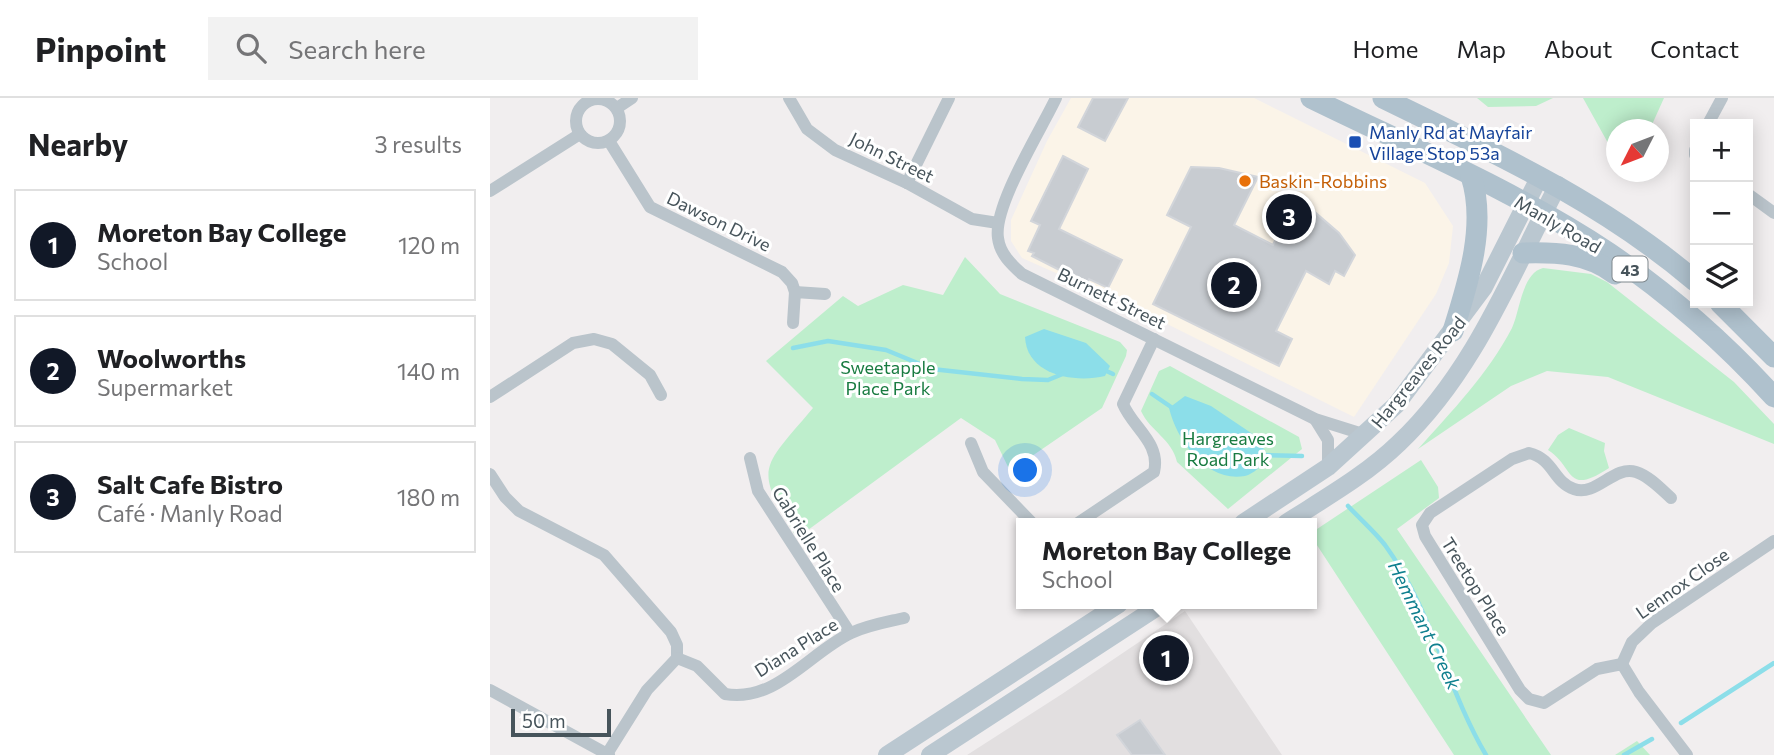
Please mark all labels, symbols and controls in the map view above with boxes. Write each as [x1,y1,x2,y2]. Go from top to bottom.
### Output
search box [208,17,698,80]
text: Pinpoint [35,28,166,69]
icon: search [232,29,270,67]
text: Search here [288,33,426,64]
text: Home [1353,34,1419,63]
text: Map [1457,34,1506,63]
text: About [1544,34,1612,63]
text: Contact [1650,34,1739,63]
north arrow [1606,119,1669,182]
map controls [1690,119,1753,308]
button: + [1690,119,1753,182]
place label: Manly Rd at Mayfair Village Stop 53a [1369,121,1532,164]
text: Nearby [28,125,128,162]
street label: John Street [846,127,938,187]
text: 3 results [375,130,462,158]
marker: Manly Rd at Mayfair Village Stop 53a [1347,134,1363,150]
place label: Baskin-Robbins [1259,170,1387,192]
marker: Baskin-Robbins [1237,173,1253,189]
button: − [1690,182,1753,245]
street label: Dawson Drive [663,186,775,256]
street label: Manly Road [1511,190,1605,258]
pin: 3 [1266,191,1312,243]
text: Moreton Bay College [97,216,347,247]
text: 1 [48,231,58,259]
text: 120 m [398,231,460,259]
button: layers [1690,245,1753,308]
text: School [97,247,168,275]
road number: 43 [1612,256,1648,281]
pin: 2 [1211,259,1257,311]
street label: Burnett Street [1054,262,1170,334]
street label: Hargreaves Road [1366,312,1470,432]
text: Woolworths [97,342,246,373]
park label: Sweetapple Place Park [840,356,936,399]
text: 2 [46,357,60,385]
text: 140 m [397,357,460,385]
text: Supermarket [97,373,233,401]
park label: Hargreaves Road Park [1182,427,1274,470]
your location [1008,453,1042,487]
text: Salt Cafe Bistro [97,468,283,499]
street label: Gabrielle Place [768,482,850,596]
text: 3 [46,483,60,511]
text: 180 m [397,483,460,511]
text: Café · Manly Road [97,499,283,527]
popup [1016,518,1317,609]
street label: Treetop Place [1437,533,1515,639]
text: Moreton Bay College [1042,534,1291,565]
street label: Lennox Close [1631,543,1733,623]
water label: Hemmant Creek [1384,557,1466,694]
text: School [1042,565,1113,593]
street label: Diana Place [750,613,842,681]
pin: 1 [1143,632,1189,684]
scale bar [511,706,611,738]
text: 50 m [522,709,566,732]

